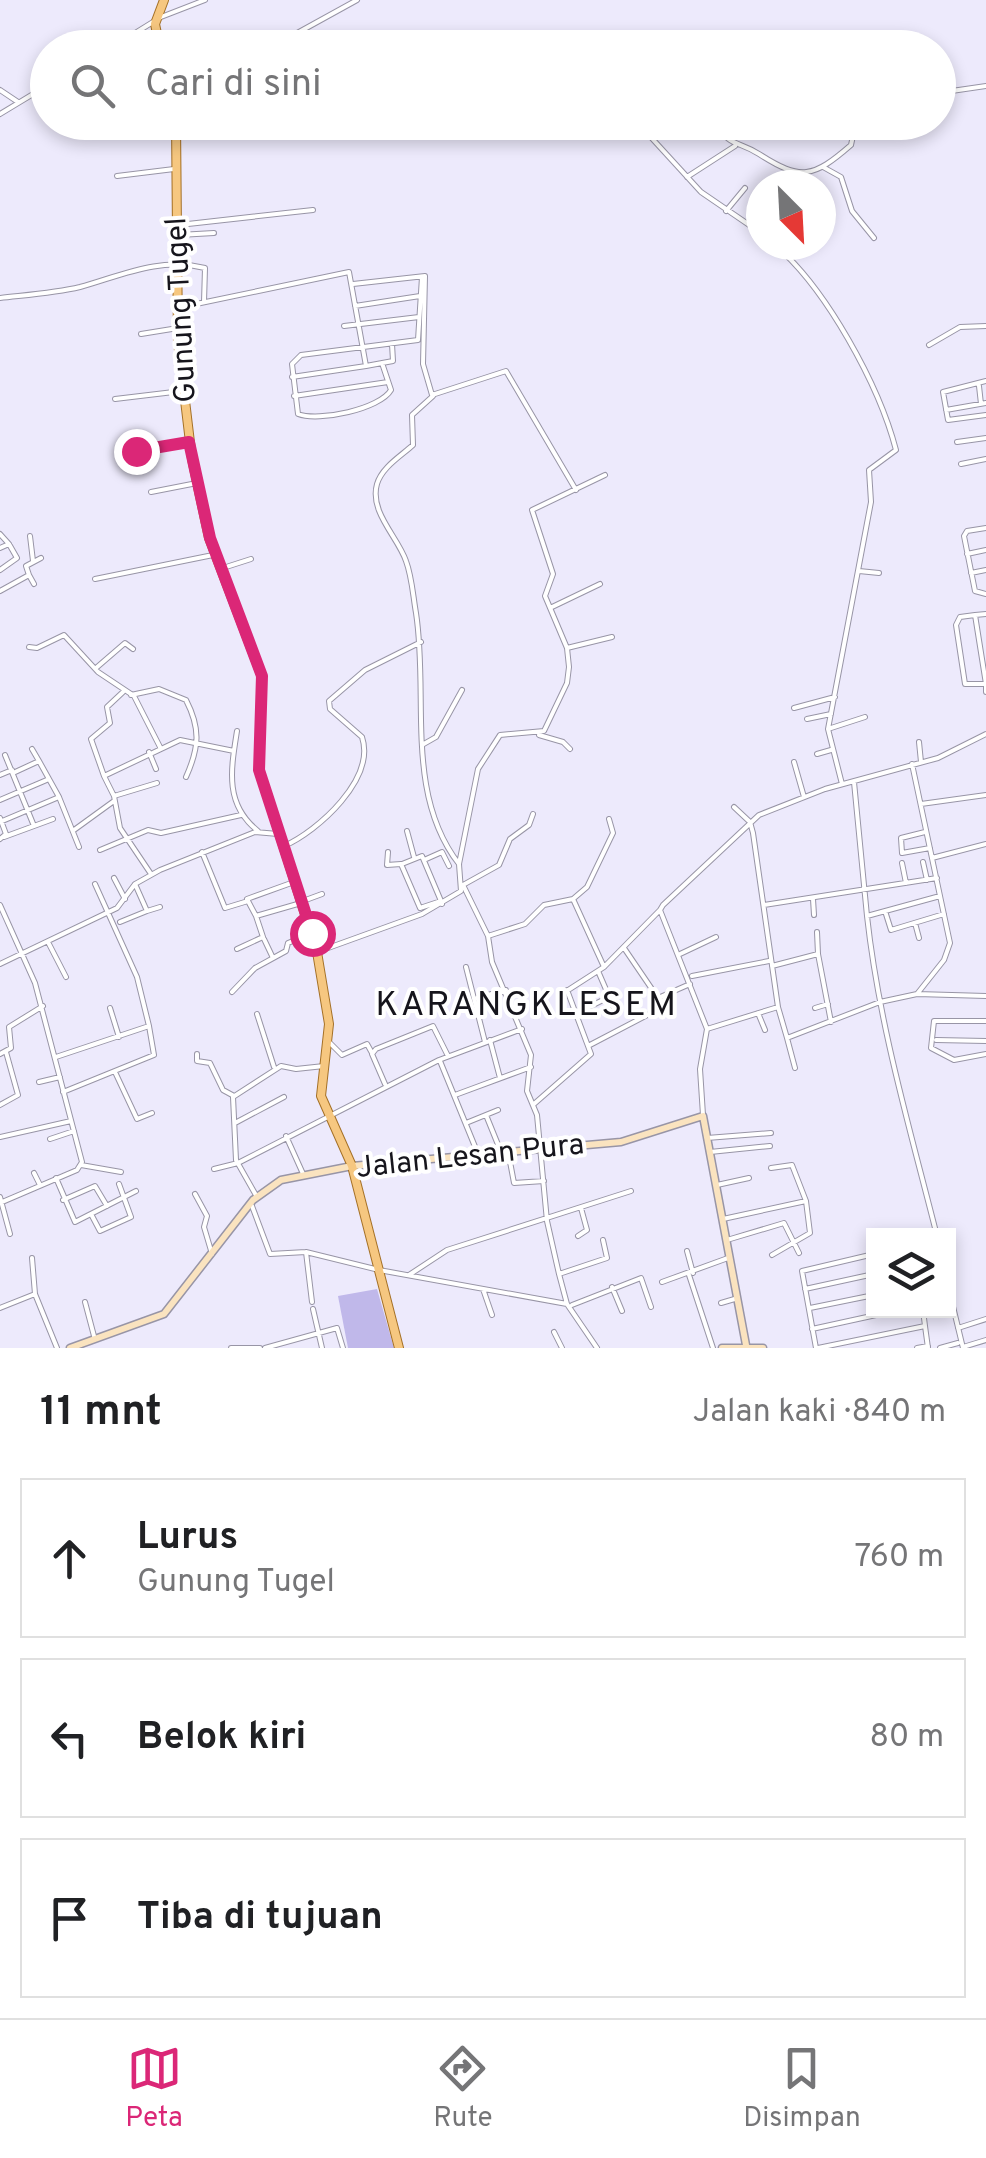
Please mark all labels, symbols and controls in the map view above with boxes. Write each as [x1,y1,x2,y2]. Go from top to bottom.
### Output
search box [30,30,956,140]
icon: search [65,58,120,113]
text: Cari di sini [145,61,322,110]
north arrow [746,170,836,260]
street label: Gunung Tugel [159,216,206,404]
route end [114,429,160,475]
route start [290,911,336,957]
district label: KARANGKLESEM [375,984,679,1028]
street label: Jalan Lesan Pura [354,1127,586,1188]
map controls [866,1228,956,1318]
button: layers [866,1228,956,1318]
text: 11 mnt [40,1387,162,1440]
text: Jalan kaki · 840 m [693,1393,946,1433]
text: Lurus [137,1514,238,1563]
icon: ahead [42,1531,97,1586]
text: 760 m [855,1538,944,1578]
text: Gunung Tugel [137,1563,335,1603]
icon: left [42,1711,97,1766]
text: Belok kiri [137,1714,306,1763]
text: 80 m [870,1718,944,1758]
icon: arrive [42,1891,97,1946]
text: Tiba di tujuan [137,1894,383,1943]
tab: Peta [125,2041,183,2137]
tab: Rute [433,2041,493,2137]
tab: Disimpan [743,2041,861,2137]

